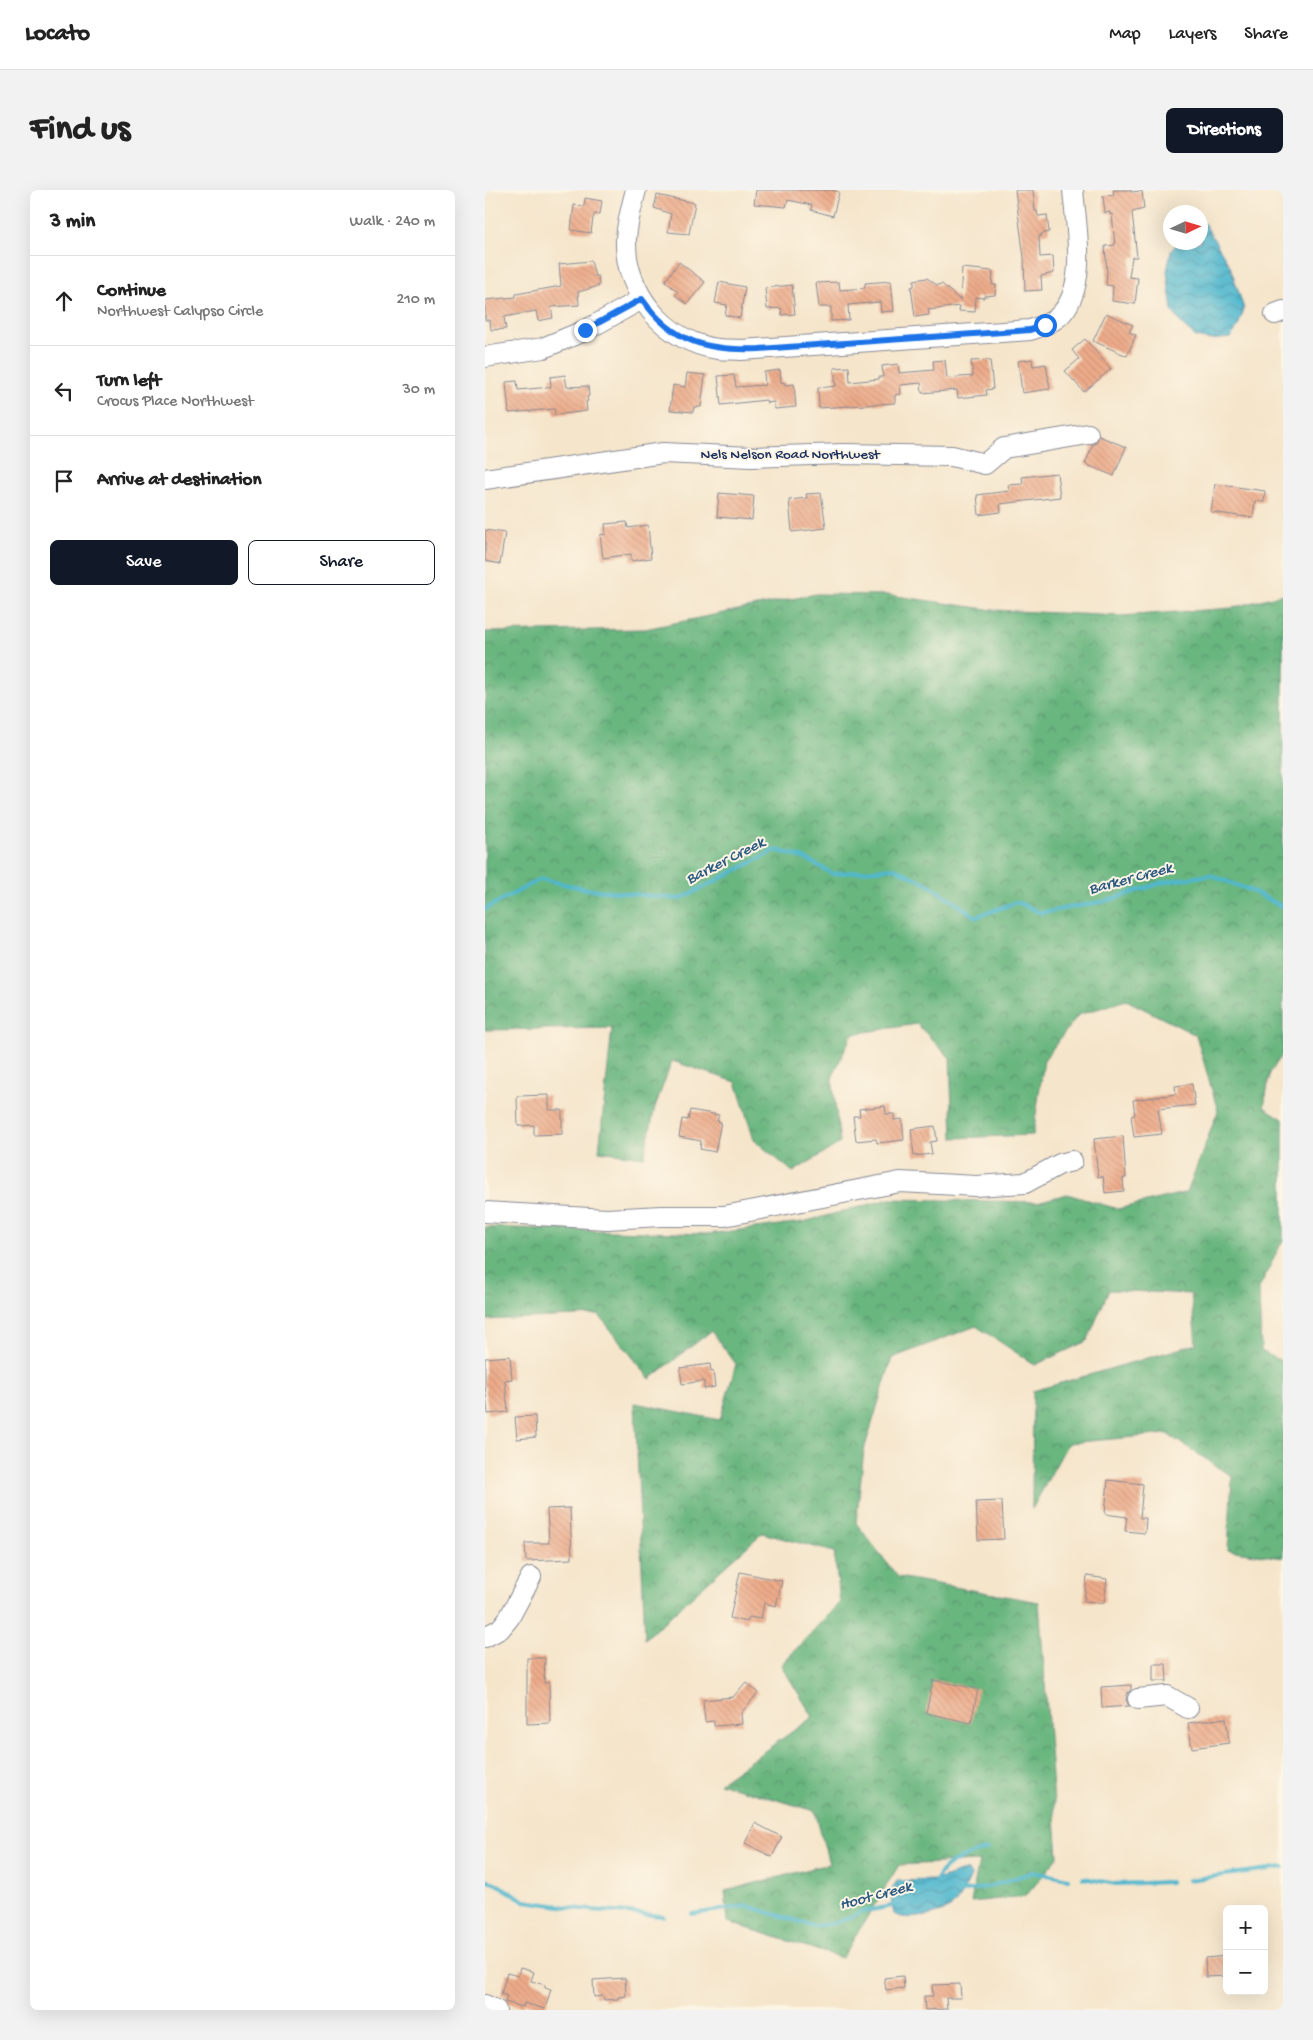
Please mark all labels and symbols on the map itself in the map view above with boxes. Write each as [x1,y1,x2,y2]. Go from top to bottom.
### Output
north arrow [1163,205,1208,250]
route start [1034,314,1057,337]
route end [574,319,597,342]
street label: Nels Nelson Road Northwest [700,446,881,464]
water label: Barker Creek [684,833,770,890]
water label: Barker Creek [1087,859,1177,900]
water label: Hoot Creek [838,1878,916,1916]

